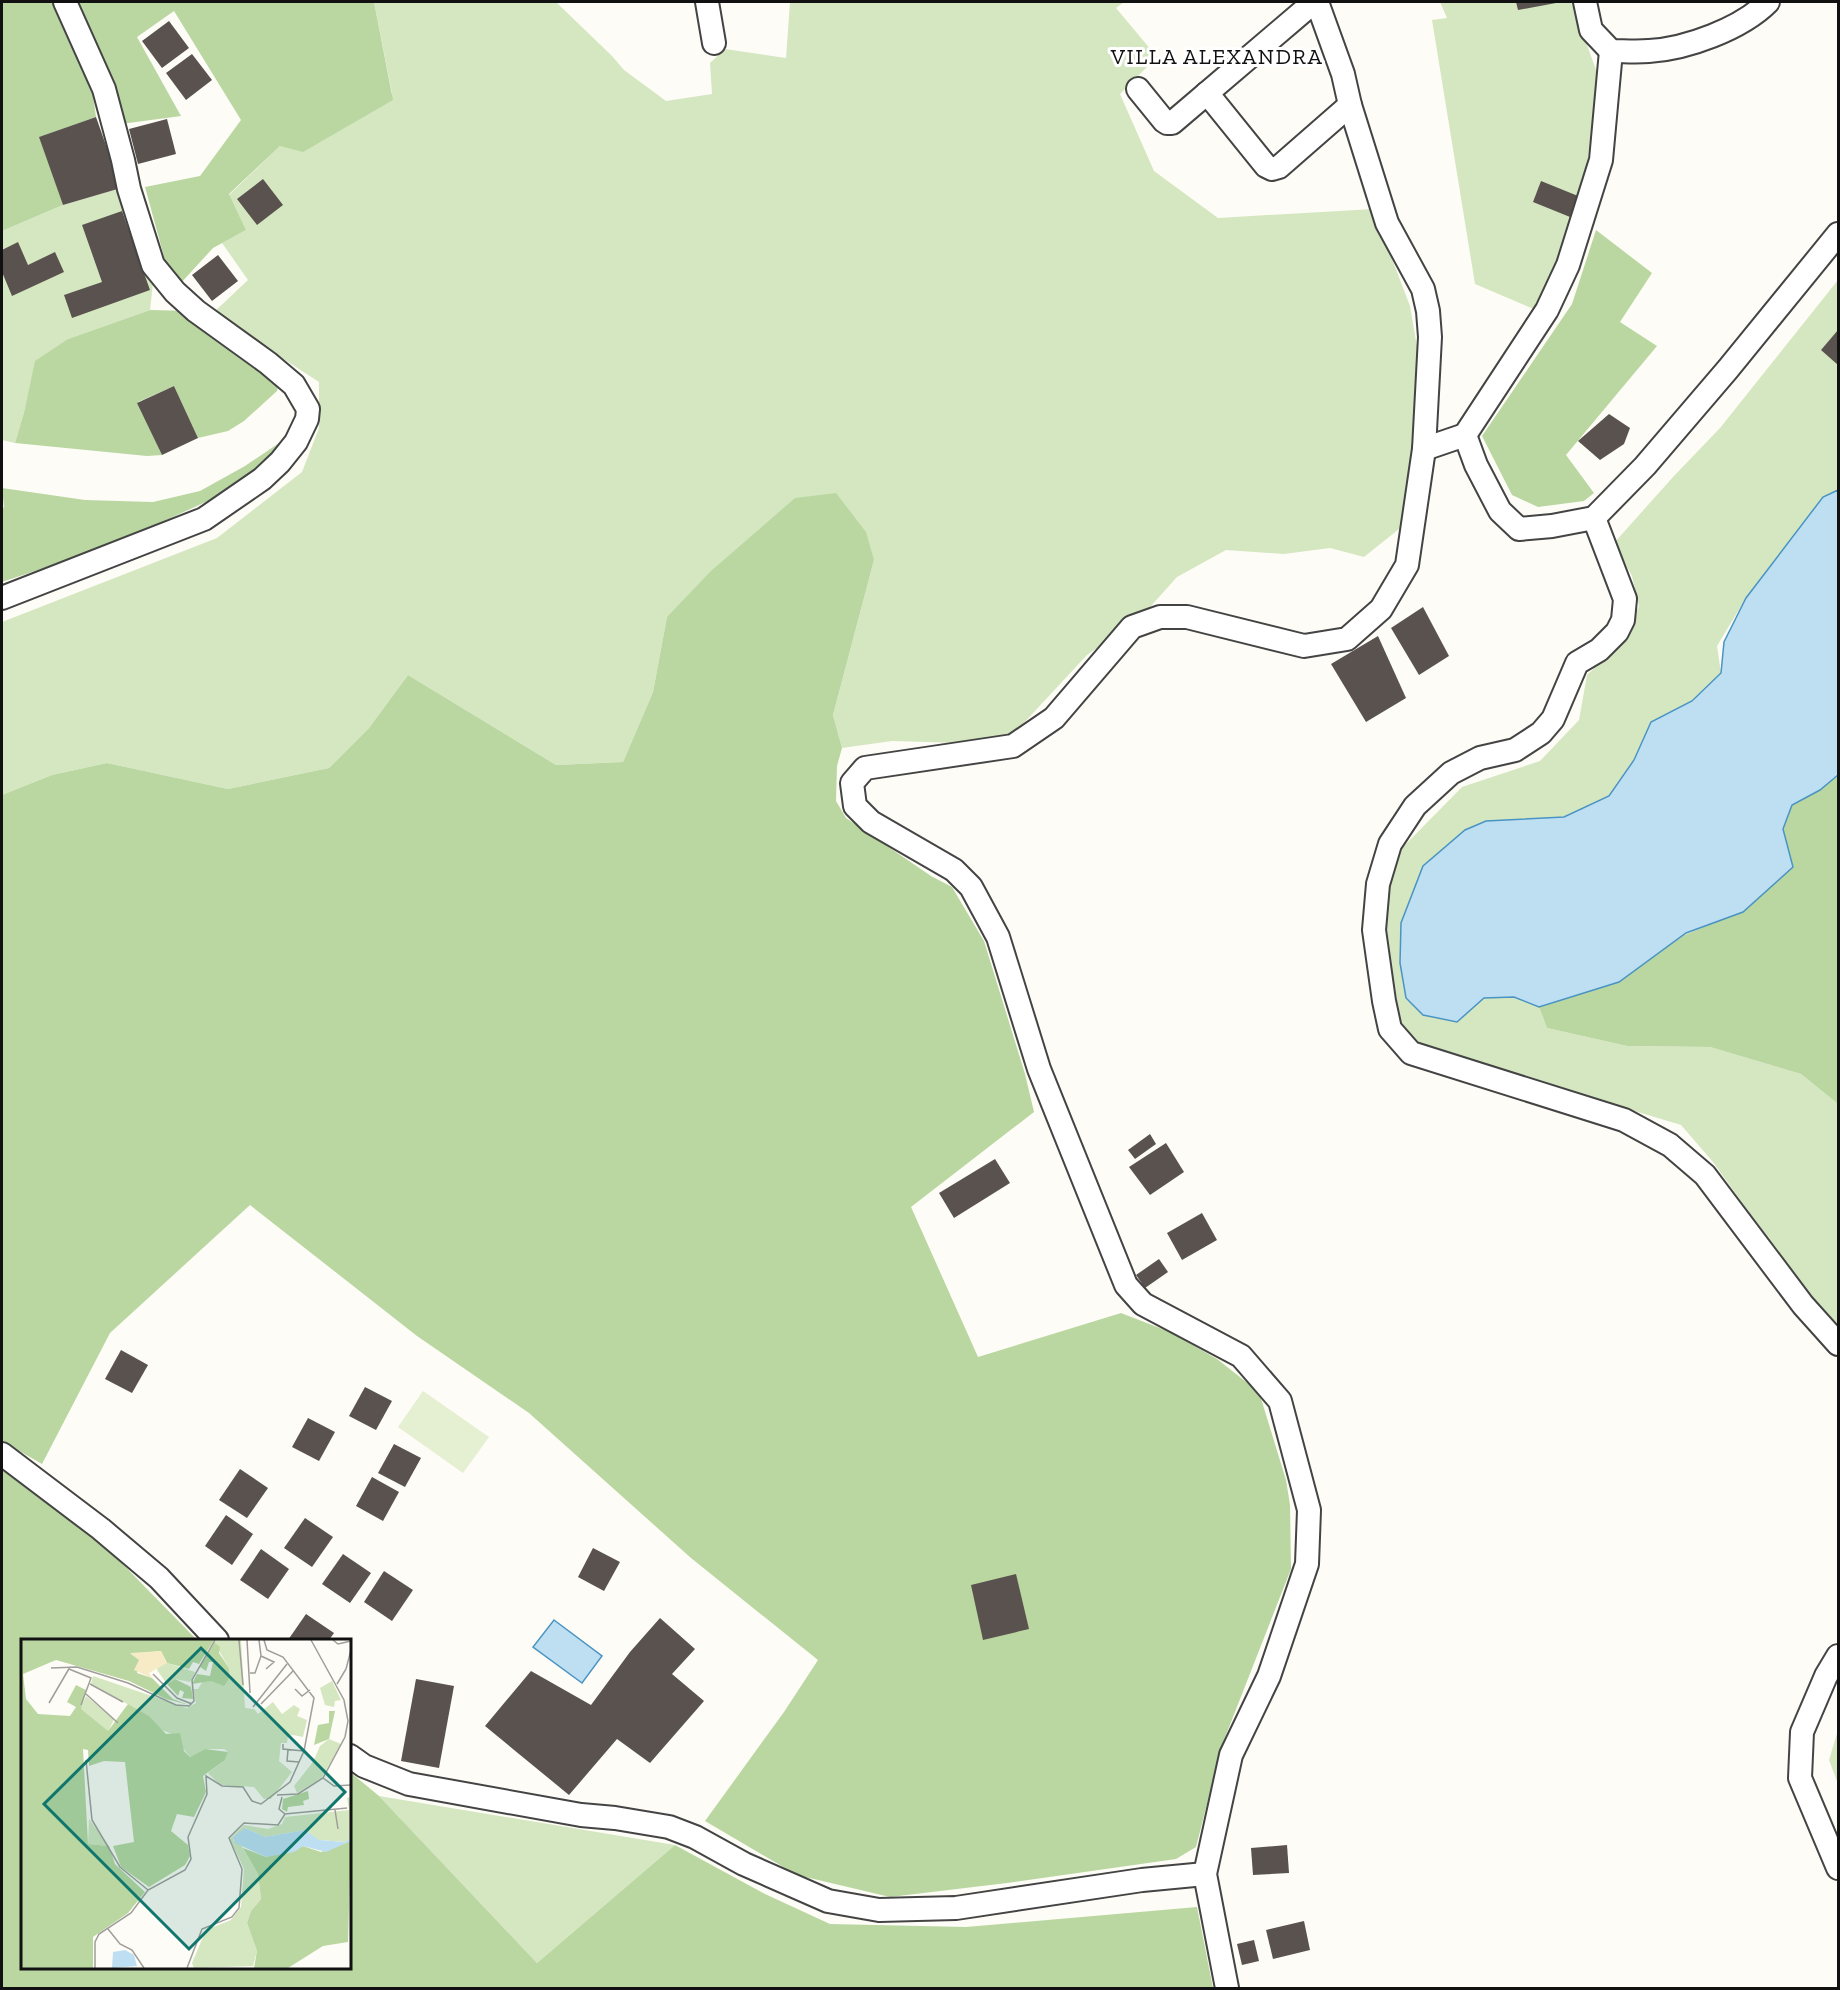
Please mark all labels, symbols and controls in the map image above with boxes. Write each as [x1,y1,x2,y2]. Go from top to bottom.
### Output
district label: VILLA ALEXANDRA [1110,43,1323,70]
inset map [21,1639,351,1969]

